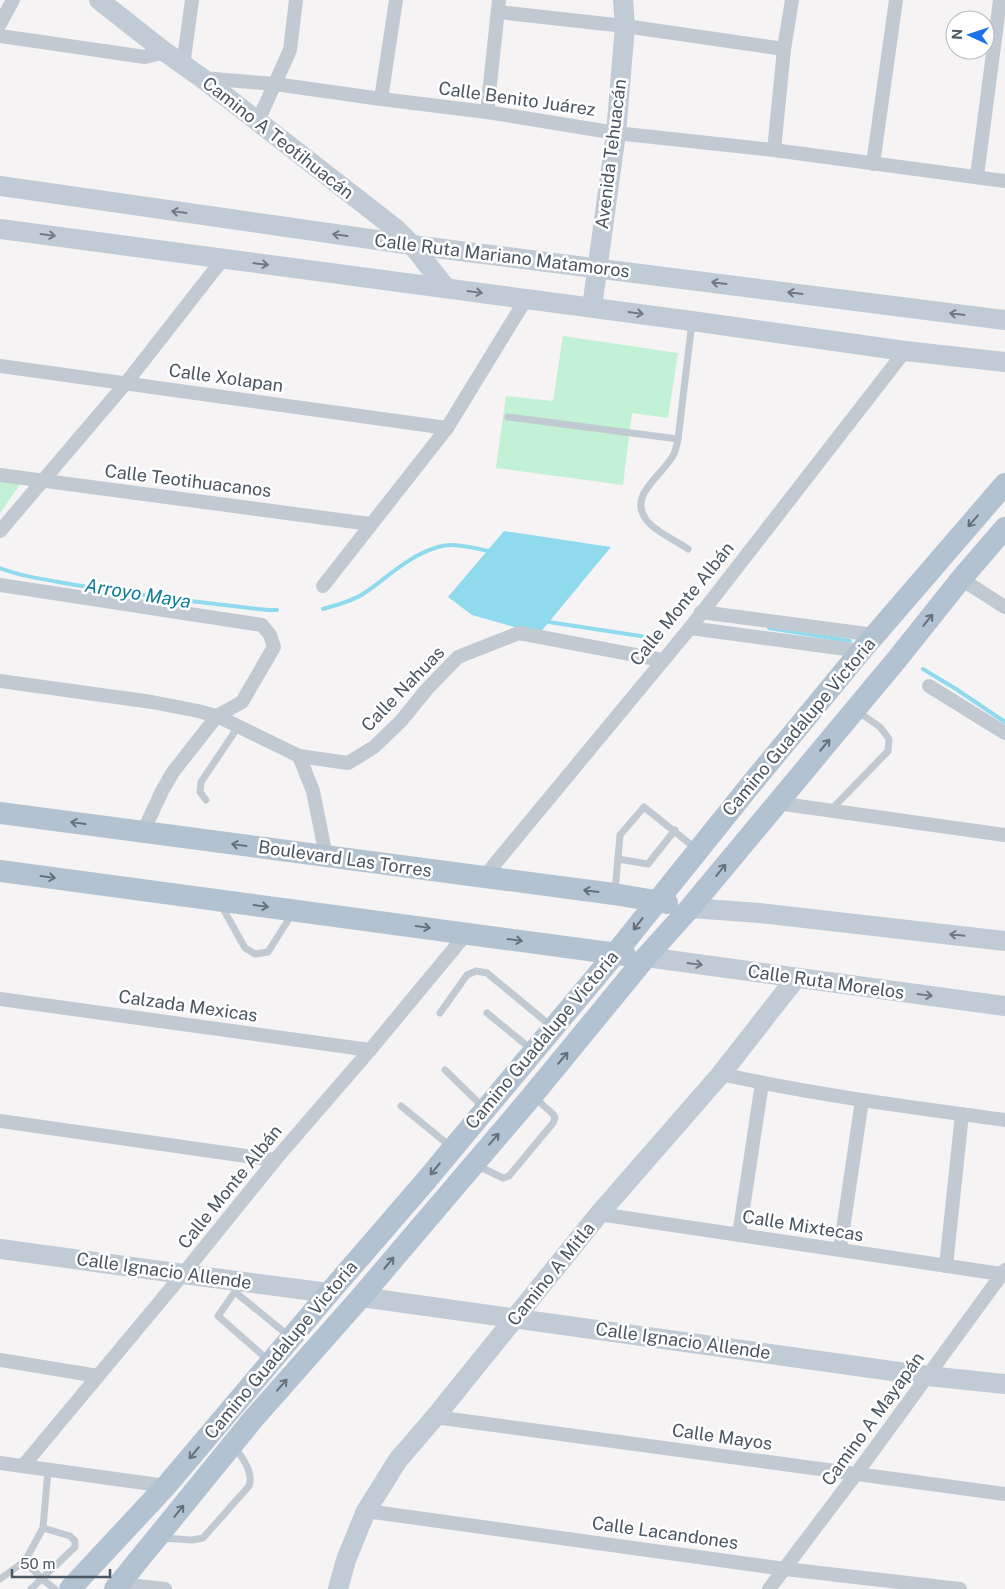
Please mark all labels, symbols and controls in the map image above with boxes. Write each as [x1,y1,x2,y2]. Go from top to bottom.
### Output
north arrow [945,10,995,60]
text: N [949,28,965,40]
street label: Camino A Teotihuacán [199,72,358,203]
street label: Calle Benito Juárez [437,77,597,120]
street label: Avenida Tehuacán [591,78,630,230]
one-way arrow [171,207,187,217]
one-way arrow [332,229,348,239]
street label: Calle Ruta Mariano Matamoros [373,229,631,282]
one-way arrow [40,231,56,241]
one-way arrow [253,259,269,269]
one-way arrow [711,278,727,288]
one-way arrow [466,287,482,297]
one-way arrow [788,288,804,298]
one-way arrow [627,308,643,318]
one-way arrow [949,309,965,319]
street label: Calle Xolapan [168,359,285,396]
street label: Calle Teotihuacanos [103,460,273,501]
one-way arrow [968,514,979,527]
street label: Calle Monte Albán [625,538,738,670]
water label: Arroyo Maya [83,574,193,612]
one-way arrow [923,614,934,627]
street label: Camino Guadalupe Victoria [718,633,879,820]
street label: Calle Nahuas [357,642,448,736]
one-way arrow [819,739,830,752]
one-way arrow [70,818,86,828]
street label: Boulevard Las Torres [257,836,433,881]
one-way arrow [231,839,247,849]
one-way arrow [716,864,727,877]
one-way arrow [40,873,56,883]
one-way arrow [583,886,599,896]
one-way arrow [253,901,269,911]
one-way arrow [633,917,644,930]
one-way arrow [414,922,430,932]
one-way arrow [949,930,965,940]
one-way arrow [507,935,523,945]
street label: Camino Guadalupe Victoria [461,946,622,1133]
one-way arrow [686,959,702,969]
street label: Calle Ruta Morelos [746,960,906,1003]
street label: Calzada Mexicas [117,985,259,1026]
one-way arrow [917,990,933,1000]
one-way arrow [557,1052,568,1065]
street label: Calle Monte Albán [173,1121,286,1253]
one-way arrow [489,1133,500,1146]
one-way arrow [429,1163,441,1176]
street label: Calle Mixtecas [741,1206,865,1245]
street label: Camino A Mitla [502,1218,599,1330]
street label: Calle Ignacio Allende [75,1248,253,1293]
street label: Camino Guadalupe Victoria [200,1256,361,1443]
one-way arrow [383,1257,394,1270]
street label: Calle Ignacio Allende [594,1318,772,1363]
street label: Camino A Mayapán [817,1348,928,1490]
one-way arrow [277,1379,288,1392]
street label: Calle Mayos [671,1419,774,1454]
one-way arrow [188,1446,199,1459]
one-way arrow [173,1504,184,1517]
street label: Calle Lacandones [591,1512,740,1553]
scale bar [12,1546,110,1578]
text: 50 m [20,1555,55,1572]

